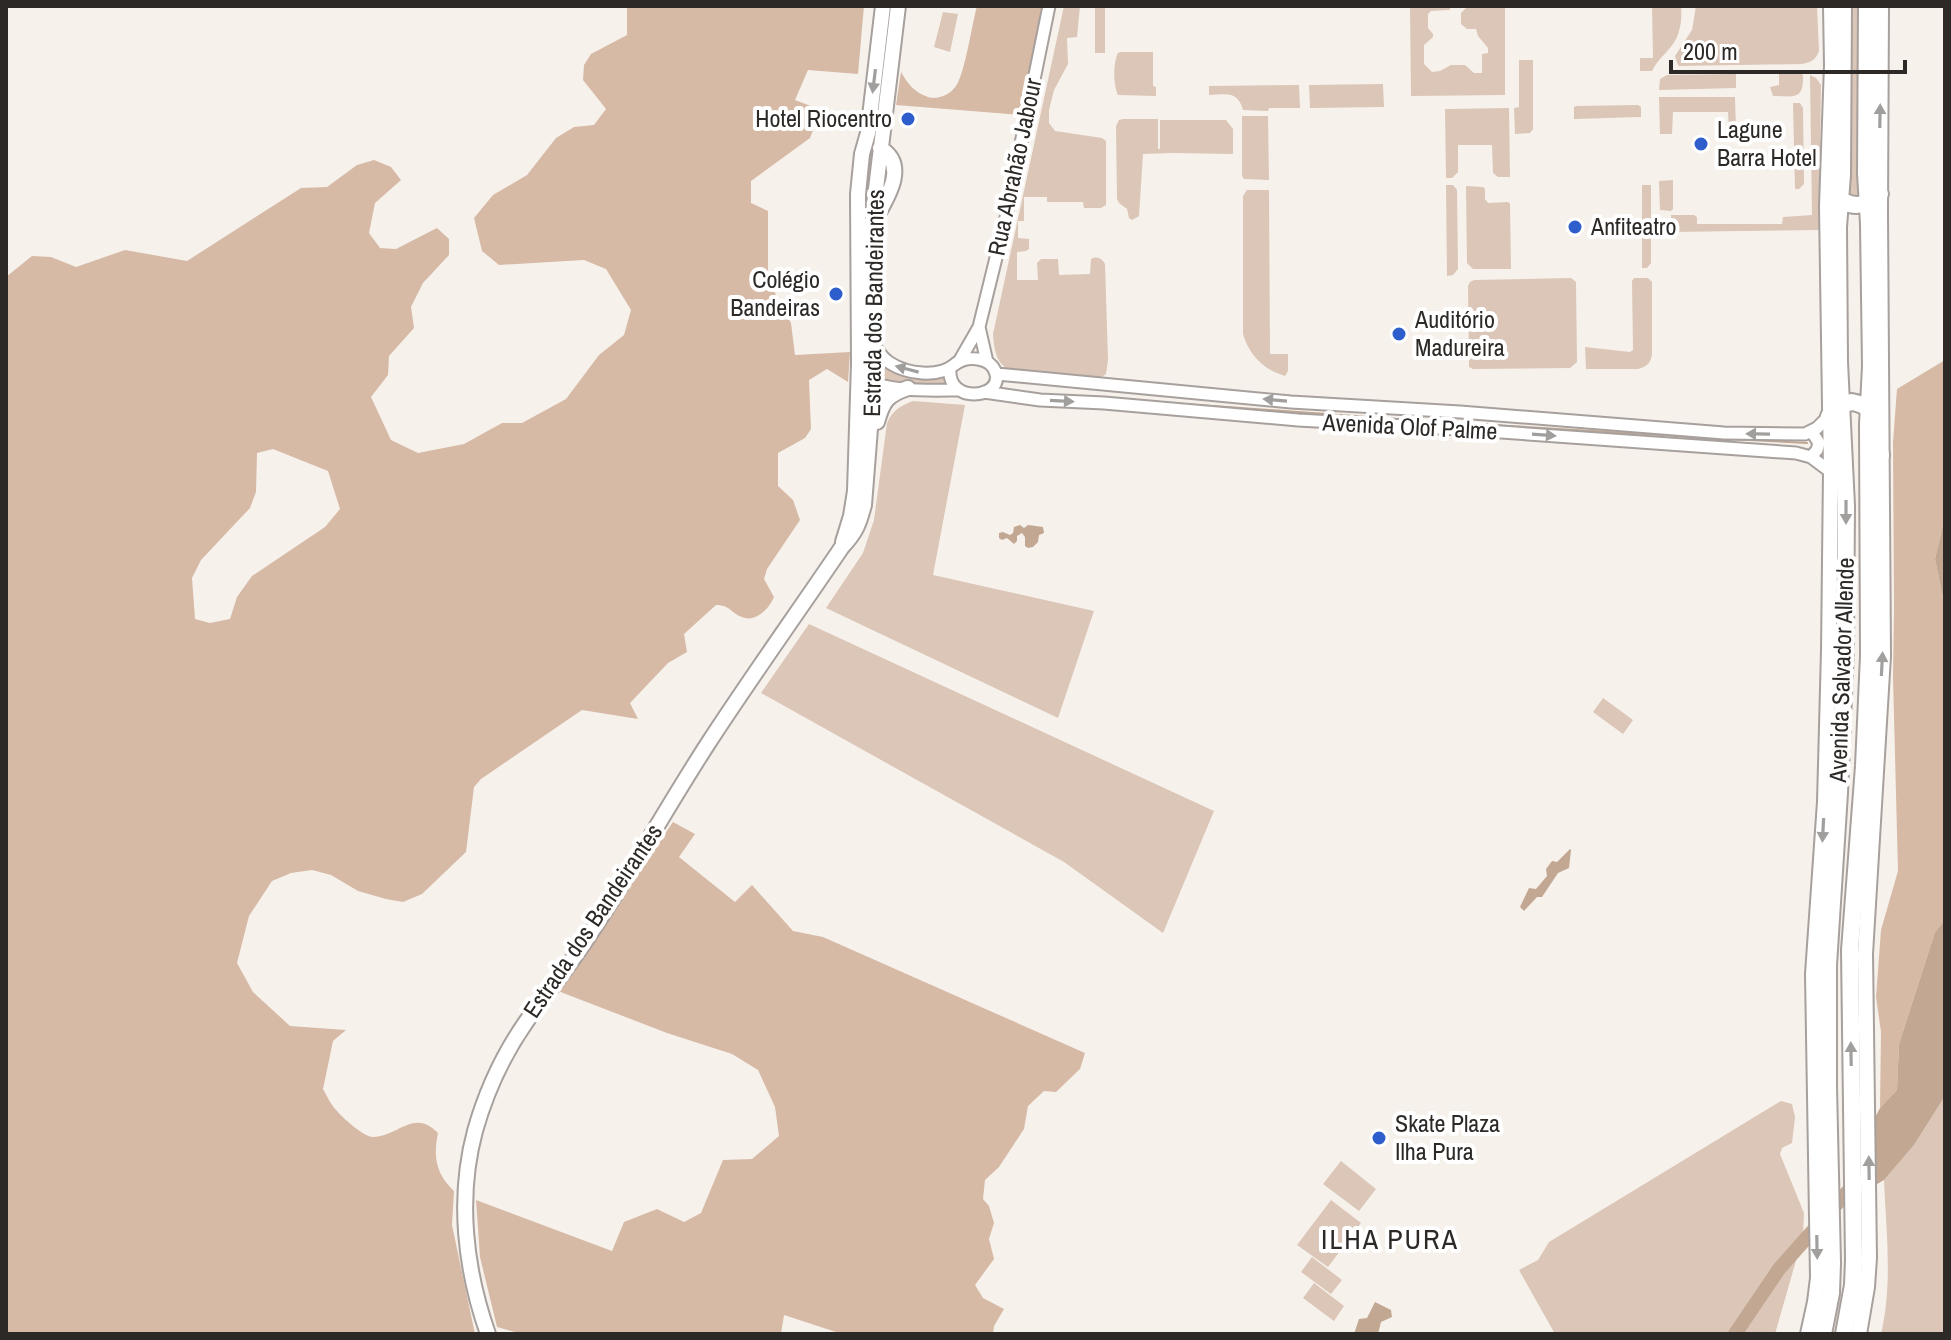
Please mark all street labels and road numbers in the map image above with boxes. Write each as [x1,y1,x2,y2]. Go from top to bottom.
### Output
street label: Rua Abrahão Jabour [980,75,1049,258]
street label: Estrada dos Bandeirantes [855,189,891,417]
street label: Avenida Olof Palme [1321,405,1498,447]
street label: Avenida Salvador Allende [1821,557,1861,784]
street label: Estrada dos Bandeirantes [515,817,669,1024]

